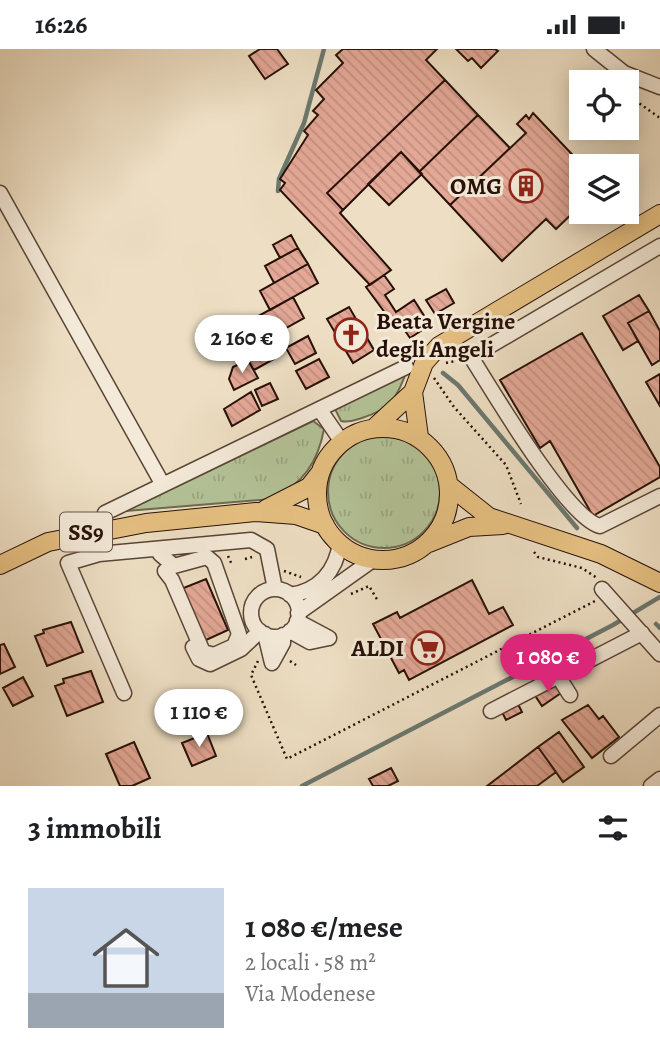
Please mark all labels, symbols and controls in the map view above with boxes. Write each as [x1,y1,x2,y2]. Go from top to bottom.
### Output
text: 16:26 [35,7,87,42]
map controls [569,70,639,224]
button: locate [569,70,639,140]
button: layers [569,154,639,224]
building icon: OMG [507,167,545,205]
place label: OMG [450,170,502,202]
place label: Beata Vergine degli Angeli [376,305,515,365]
pin: 2 160 € [177,315,307,375]
church icon: Beata Vergine degli Angeli [332,316,370,354]
text: 2 160 € [211,322,273,353]
road number: SS9 [60,512,112,552]
supermarket icon: ALDI [409,629,447,667]
place label: ALDI [350,632,404,664]
pin: 1 080 € [483,635,613,694]
text: 1 080 € [516,641,580,672]
pin: 1 110 € [134,689,264,749]
text: 1 110 € [170,696,228,727]
text: 3 immobili [28,808,161,848]
icon: filters [594,809,632,847]
text: 1 080 €/mese [245,907,403,947]
icon: home [84,916,168,1000]
text: 2 locali · 58 m² [245,947,376,978]
text: Via Modenese [245,978,375,1009]

